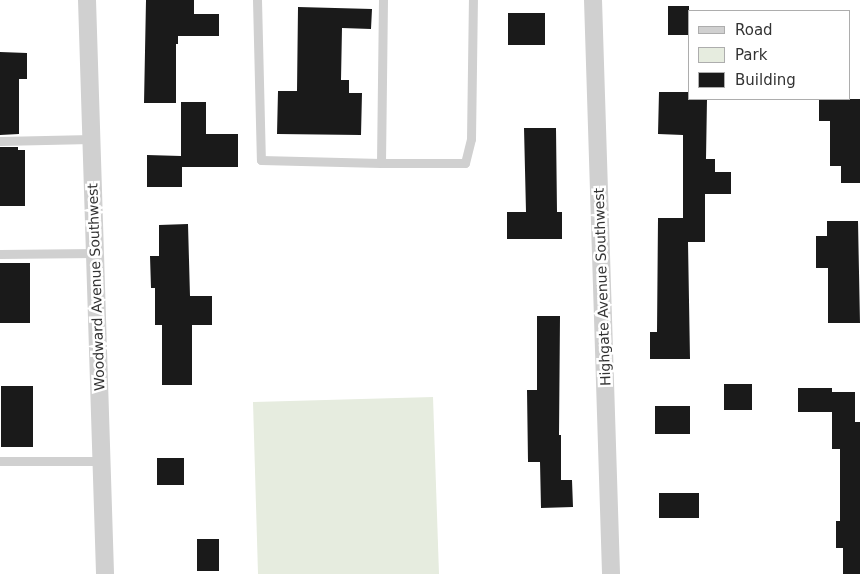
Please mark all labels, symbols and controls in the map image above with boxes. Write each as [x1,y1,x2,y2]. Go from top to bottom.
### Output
legend [688,10,850,100]
text: Road [735,21,773,39]
text: Park [735,46,767,64]
text: Building [735,71,796,89]
street label: Woodward Avenue Southwest [84,183,108,391]
street label: Highgate Avenue Southwest [590,188,614,386]

